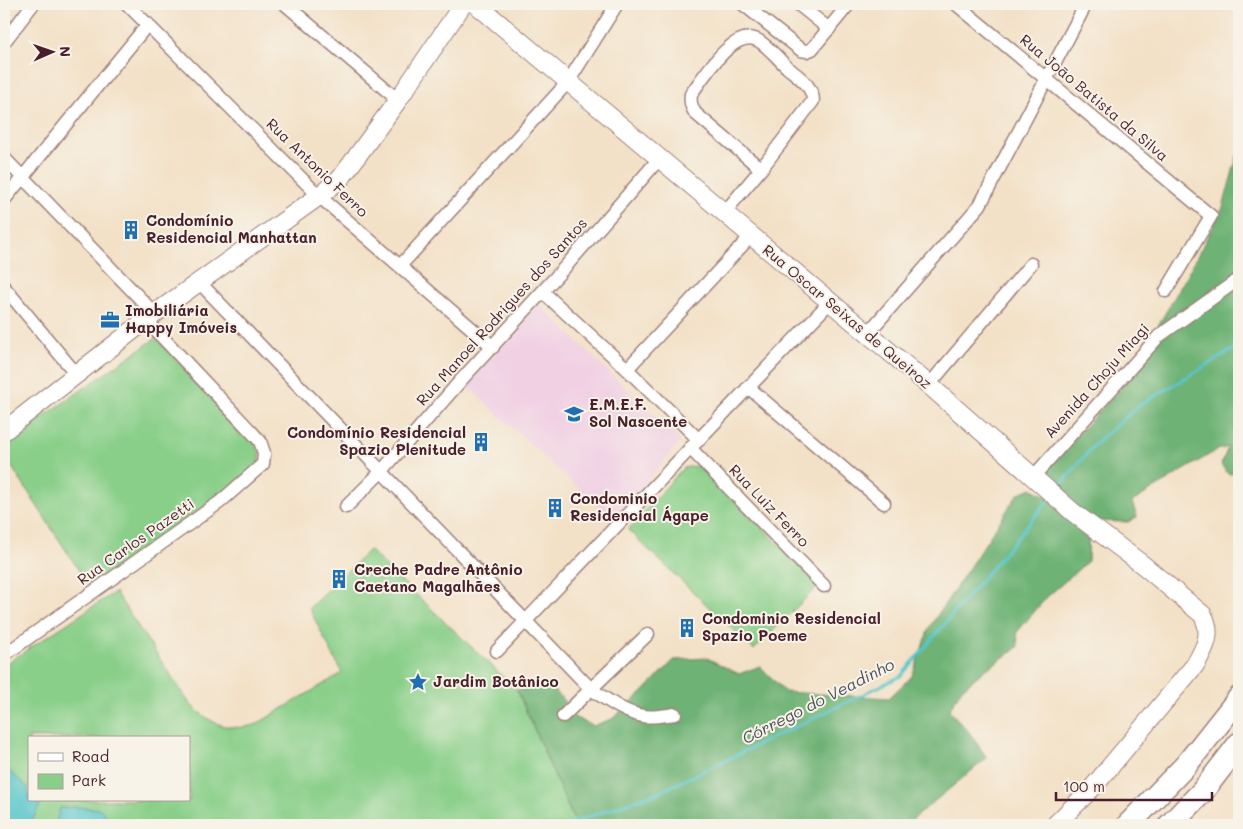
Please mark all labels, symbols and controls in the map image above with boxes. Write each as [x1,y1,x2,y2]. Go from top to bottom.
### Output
north arrow [28,28,78,78]
street label: Rua João Batista da Silva [1016,29,1173,165]
text: N [56,46,75,57]
street label: Rua Antonio Ferro [262,113,373,221]
place label: Condomínio Residencial Manhattan [146,210,317,247]
street label: Rua Manoel Rodrigues dos Santos [411,213,591,409]
building icon: Condomínio Residencial Manhattan [120,219,142,241]
street label: Rua Oscar Seixas de Queiroz [759,239,936,393]
place label: Imobiliária Happy Imóveis [125,300,237,337]
office icon: Imobiliária Happy Imóveis [99,309,121,331]
street label: Avenida Choju Miagi [1039,319,1153,442]
place label: E.M.E.F. Sol Nascente [589,394,687,431]
school or university icon: E.M.E.F. Sol Nascente [563,403,585,425]
place label: Condomínio Residencial Spazio Plenitude [287,422,466,459]
building icon: Condomínio Residencial Spazio Plenitude [470,431,492,453]
street label: Rua Luiz Ferro [725,460,814,551]
place label: Condominio Residencial Ágape [570,488,709,525]
street label: Rua Carlos Pazetti [73,493,198,589]
building icon: Condominio Residencial Ágape [544,497,566,519]
place label: Creche Padre Antônio Caetano Magalhães [354,559,523,596]
building icon: Creche Padre Antônio Caetano Magalhães [328,568,350,590]
place label: Condominio Residencial Spazio Poeme [702,608,881,645]
building icon: Condominio Residencial Spazio Poeme [676,617,698,639]
water label: Córrego do Veadinho [738,653,898,748]
place icon: Jardim Botânico [407,671,429,693]
place label: Jardim Botânico [433,671,559,691]
legend [28,736,190,802]
text: Road [72,746,109,766]
scale bar [1056,769,1212,801]
text: Park [72,770,106,790]
text: 100 m [1063,776,1105,796]

